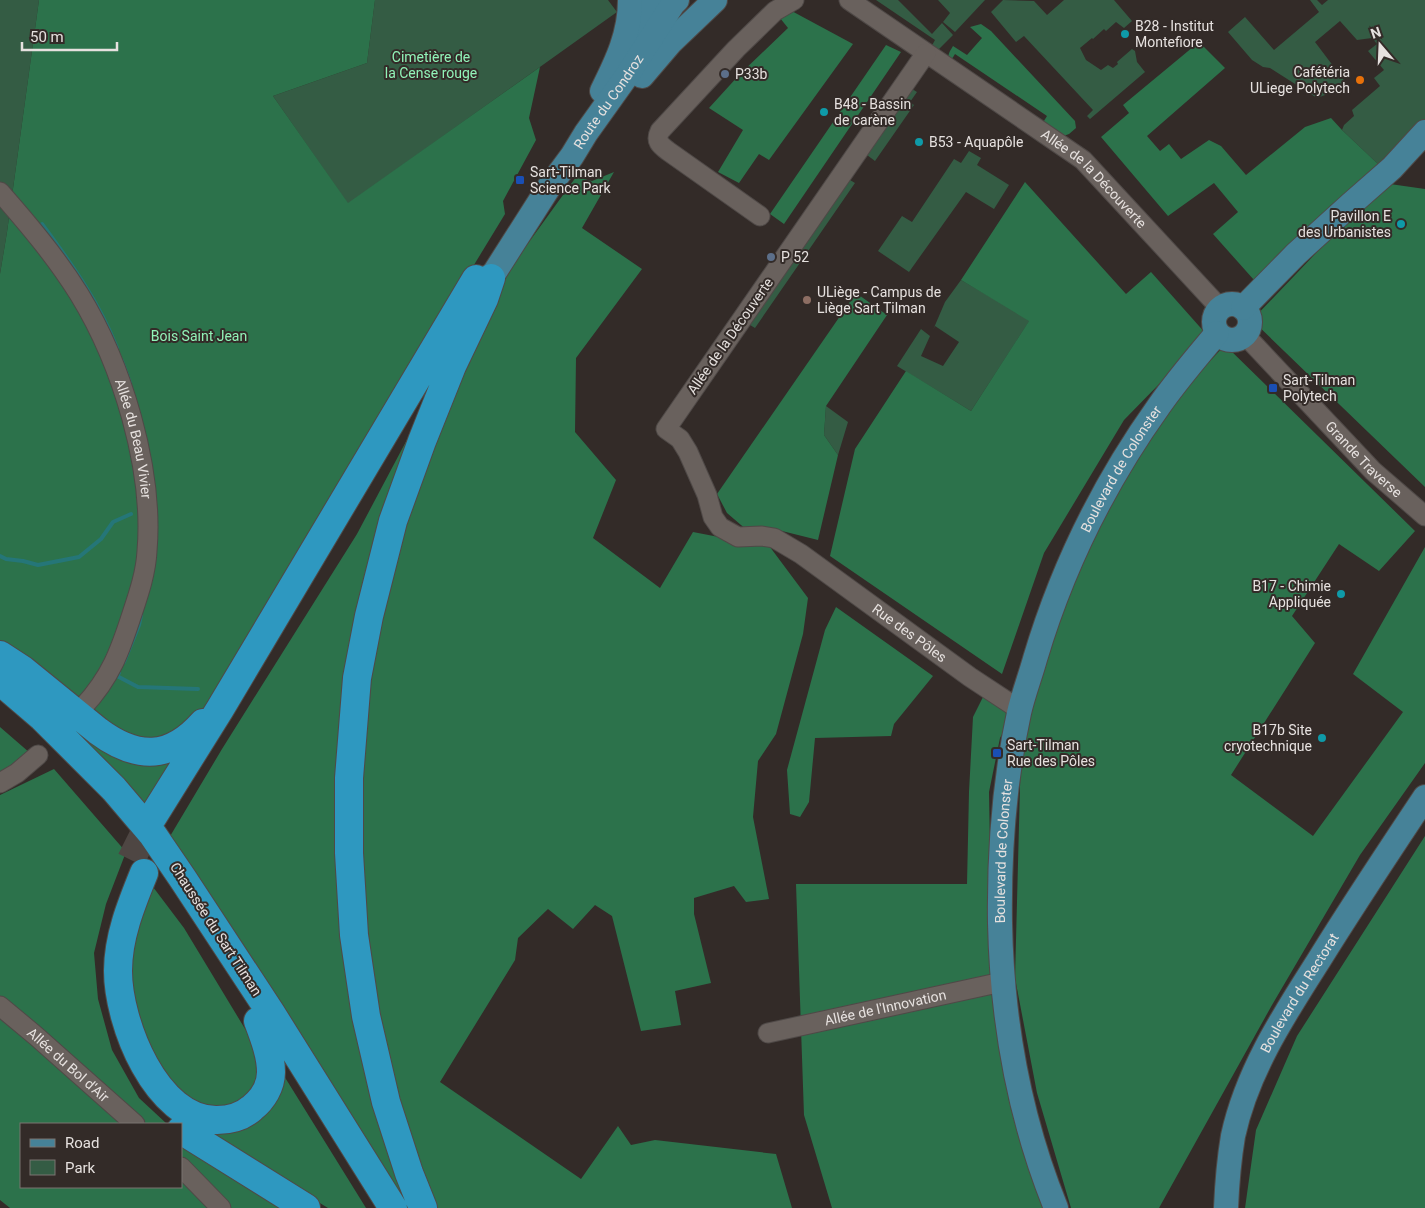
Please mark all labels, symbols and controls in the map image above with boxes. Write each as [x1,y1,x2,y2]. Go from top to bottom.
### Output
place label: B28 - Institut Montefiore [1135,18,1214,50]
scale bar [22,20,118,52]
north arrow [1355,20,1405,70]
text: N [1368,24,1383,42]
text: 50 m [30,28,64,46]
marker: B28 - Institut Montefiore [1119,28,1131,40]
park label: Cimetière de la Cense rouge [385,49,477,81]
street label: Route du Condroz [570,51,646,152]
place label: Cafétéria ULiege Polytech [1250,64,1350,96]
place label: P33b [735,66,768,82]
marker: P33b [719,68,731,80]
marker: Cafétéria ULiege Polytech [1354,74,1366,86]
place label: B48 - Bassin de carène [834,96,911,128]
marker: B48 - Bassin de carène [818,106,830,118]
street label: Allée de la Découverte [1038,126,1150,231]
place label: B53 - Aquapôle [929,134,1023,150]
marker: B53 - Aquapôle [913,136,925,148]
place label: Sart-Tilman Science Park [530,164,612,196]
marker: Sart-Tilman Science Park [514,174,526,186]
place label: Pavillon E des Urbanistes [1298,208,1391,240]
marker: Pavillon E des Urbanistes [1395,218,1407,230]
place label: P 52 [781,249,809,265]
marker: P 52 [765,251,777,263]
street label: Allée de la Découverte [684,275,776,397]
place label: ULiège - Campus de Liège Sart Tilman [817,284,941,316]
marker: ULiège - Campus de Liège Sart Tilman [801,294,813,306]
park label: Bois Saint Jean [151,328,247,344]
place label: Sart-Tilman Polytech [1283,372,1355,404]
street label: Allée du Beau Vivier [112,376,155,500]
marker: Sart-Tilman Polytech [1267,382,1279,394]
street label: Boulevard de Colonster [1077,402,1165,535]
street label: Grande Traverse [1322,418,1405,501]
place label: B17 - Chimie Appliquée [1252,578,1331,610]
marker: B17 - Chimie Appliquée [1335,588,1347,600]
street label: Rue des Pôles [869,601,950,665]
place label: B17b Site cryotechnique [1224,722,1312,754]
marker: B17b Site cryotechnique [1316,732,1328,744]
place label: Sart-Tilman Rue des Pôles [1007,737,1095,769]
marker: Sart-Tilman Rue des Pôles [991,747,1003,759]
street label: Boulevard de Colonster [992,778,1016,923]
street label: Chaussée du Sart Tilman [167,859,265,999]
street label: Boulevard du Rectorat [1257,930,1342,1055]
street label: Allée de l'Innovation [823,986,948,1028]
street label: Allée du Bol d'Air [24,1024,113,1105]
legend [20,1123,182,1188]
text: Road [65,1134,99,1152]
text: Park [65,1159,96,1177]

